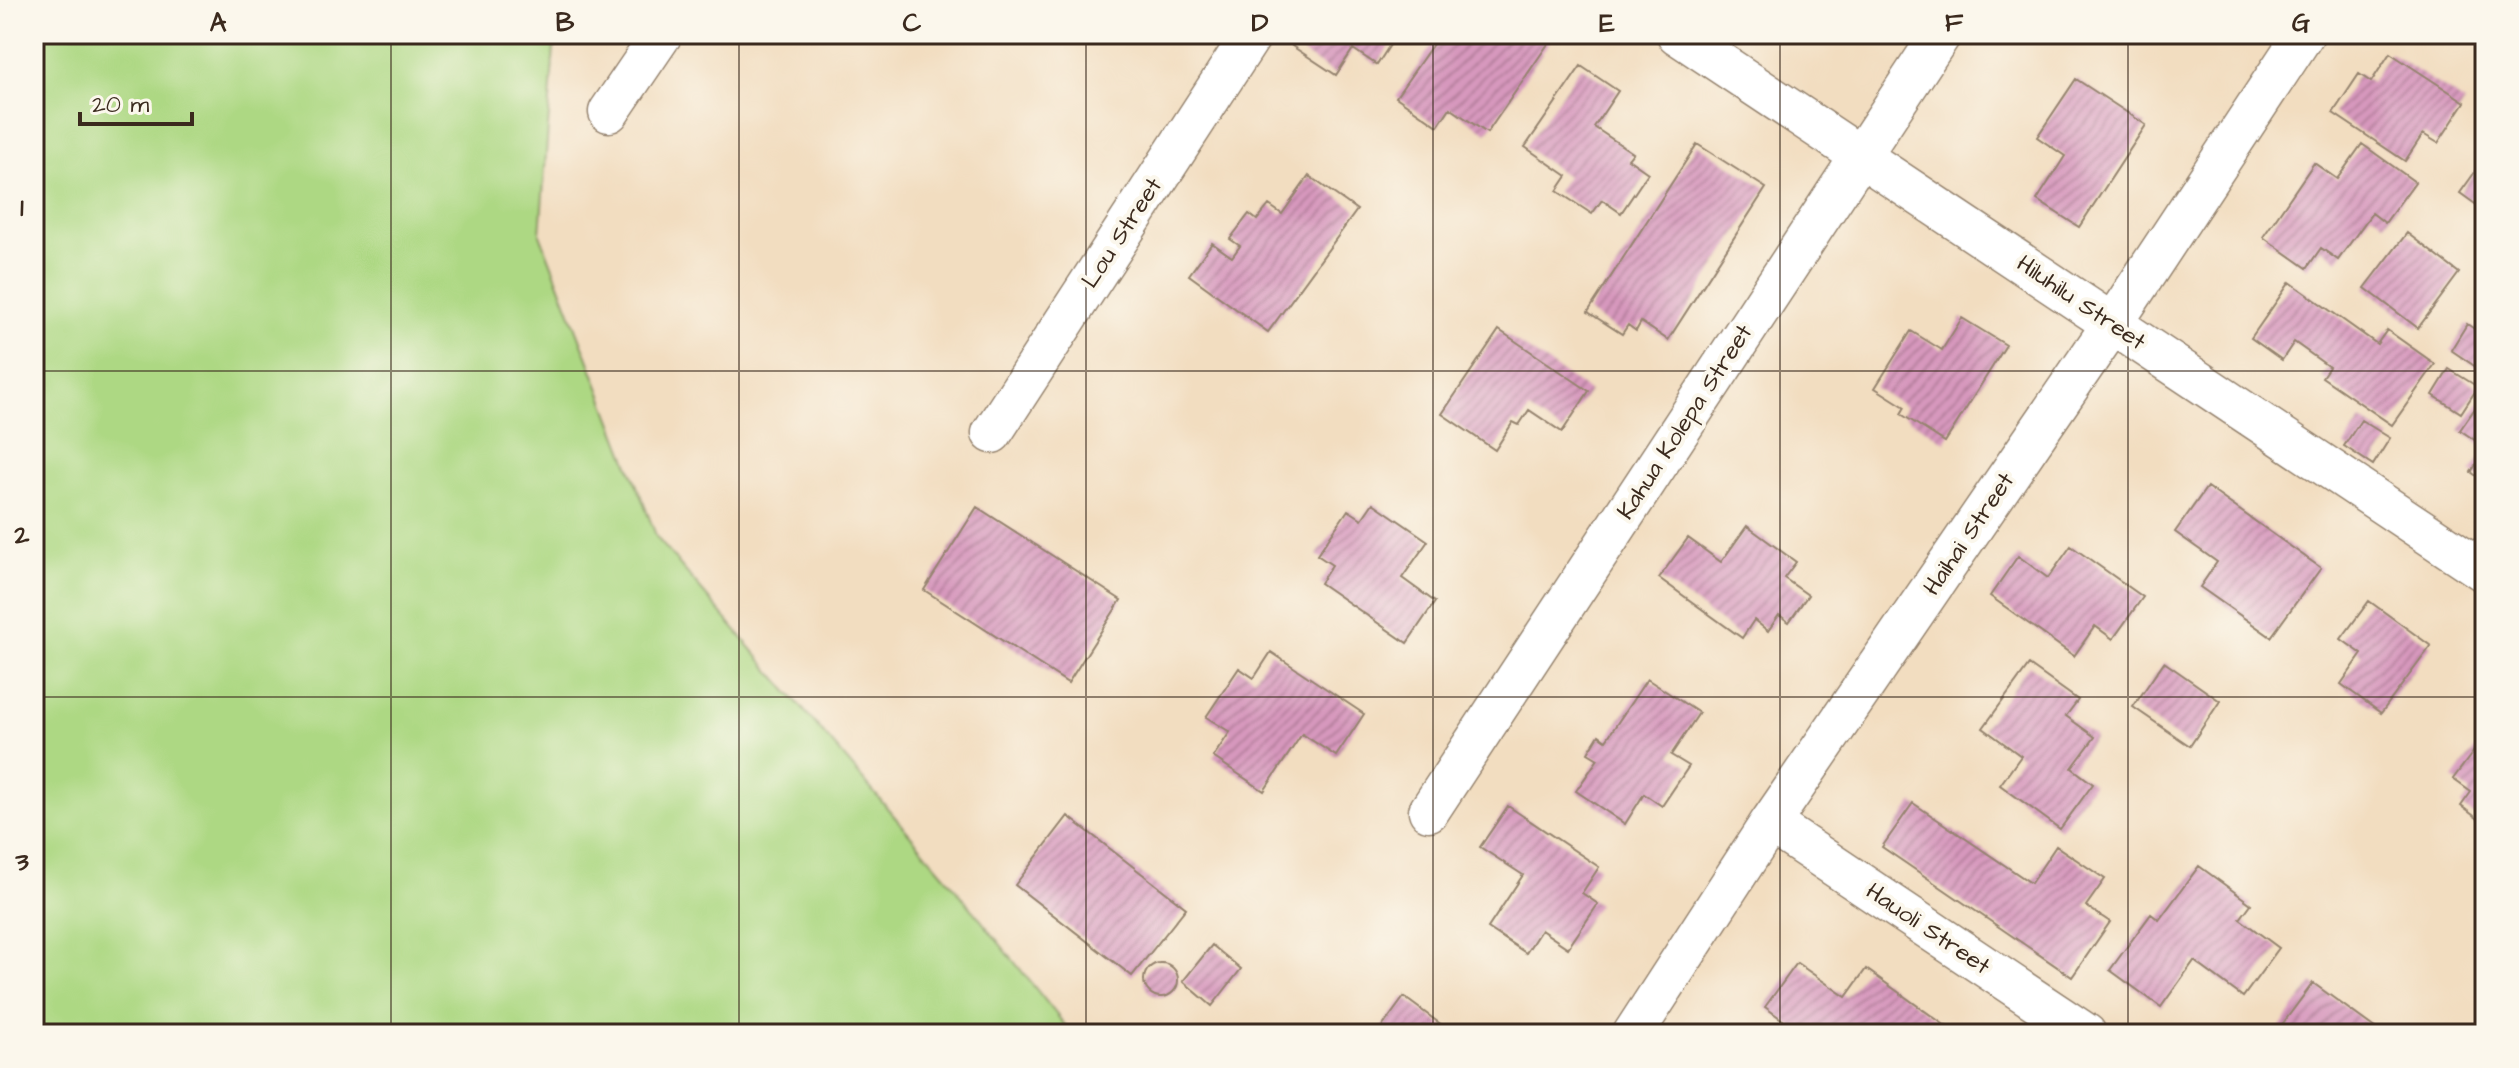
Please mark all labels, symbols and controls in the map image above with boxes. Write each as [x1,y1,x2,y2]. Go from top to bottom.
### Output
text: A [210,5,227,41]
text: B [556,5,575,41]
text: C [903,5,922,41]
text: D [1252,5,1269,41]
text: E [1599,5,1615,41]
text: F [1945,5,1964,41]
text: G [2292,5,2310,41]
scale bar [80,76,192,126]
text: 20 m [92,88,149,122]
street label: Lou Street [1073,171,1171,295]
text: 1 [20,190,24,226]
street label: Hiluhilu Street [2010,247,2153,359]
street label: Kahua Kolepa Street [1609,317,1761,526]
street label: Haihai Street [1915,465,2023,602]
text: 2 [14,517,30,553]
text: 3 [14,844,29,880]
street label: Hauoli Street [1859,875,1997,983]

